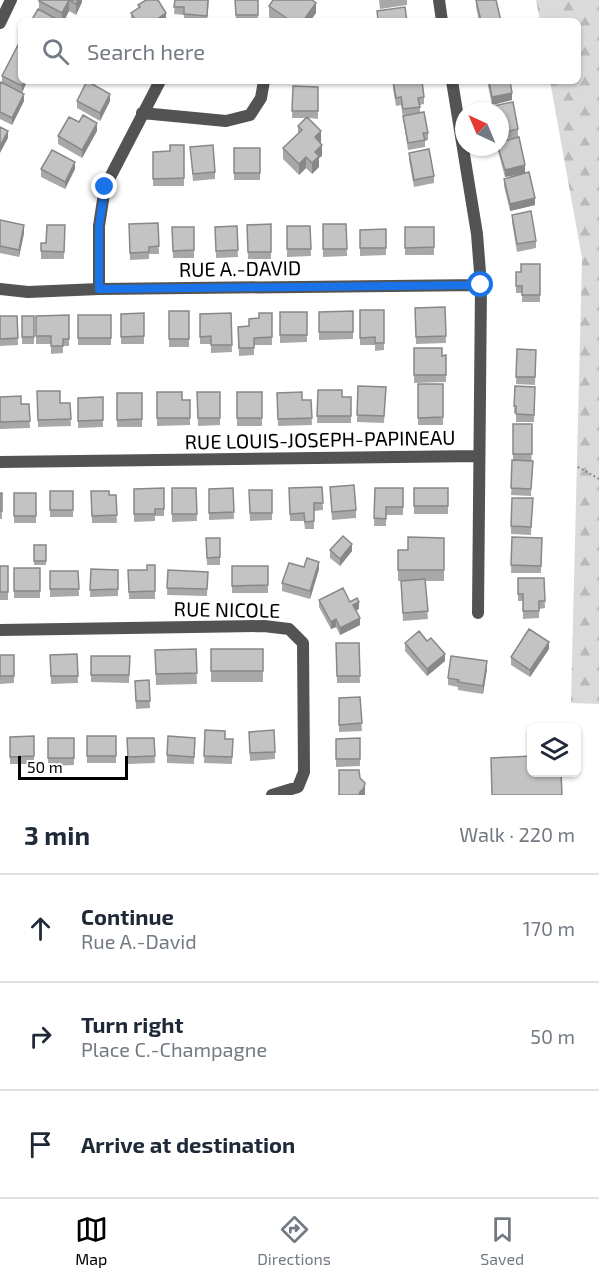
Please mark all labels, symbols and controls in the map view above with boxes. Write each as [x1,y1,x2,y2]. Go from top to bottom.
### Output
search box [18,18,581,84]
icon: search [39,35,72,68]
text: Search here [87,38,205,64]
north arrow [455,102,509,156]
route end [91,173,117,199]
street label: RUE A.-DAVID [179,255,301,281]
route start [467,271,493,297]
street label: RUE LOUIS-JOSEPH-PAPINEAU [184,425,456,453]
street label: RUE NICOLE [173,596,281,622]
map controls [527,723,581,777]
button: layers [527,723,581,777]
scale bar [18,753,128,780]
text: 50 m [27,757,63,776]
text: 3 min [24,819,90,850]
text: Walk · 220 m [459,822,575,846]
text: Continue [81,903,174,929]
icon: ahead [24,912,57,945]
text: 170 m [523,916,575,940]
text: Rue A.-David [81,929,197,953]
text: Turn right [81,1011,183,1037]
icon: right [24,1020,57,1053]
text: 50 m [530,1024,575,1048]
text: Place C.-Champagne [81,1037,267,1061]
icon: arrive [24,1128,57,1161]
text: Arrive at destination [81,1131,295,1157]
tab: Map [75,1213,108,1268]
tab: Directions [257,1213,331,1268]
tab: Saved [480,1213,524,1268]

